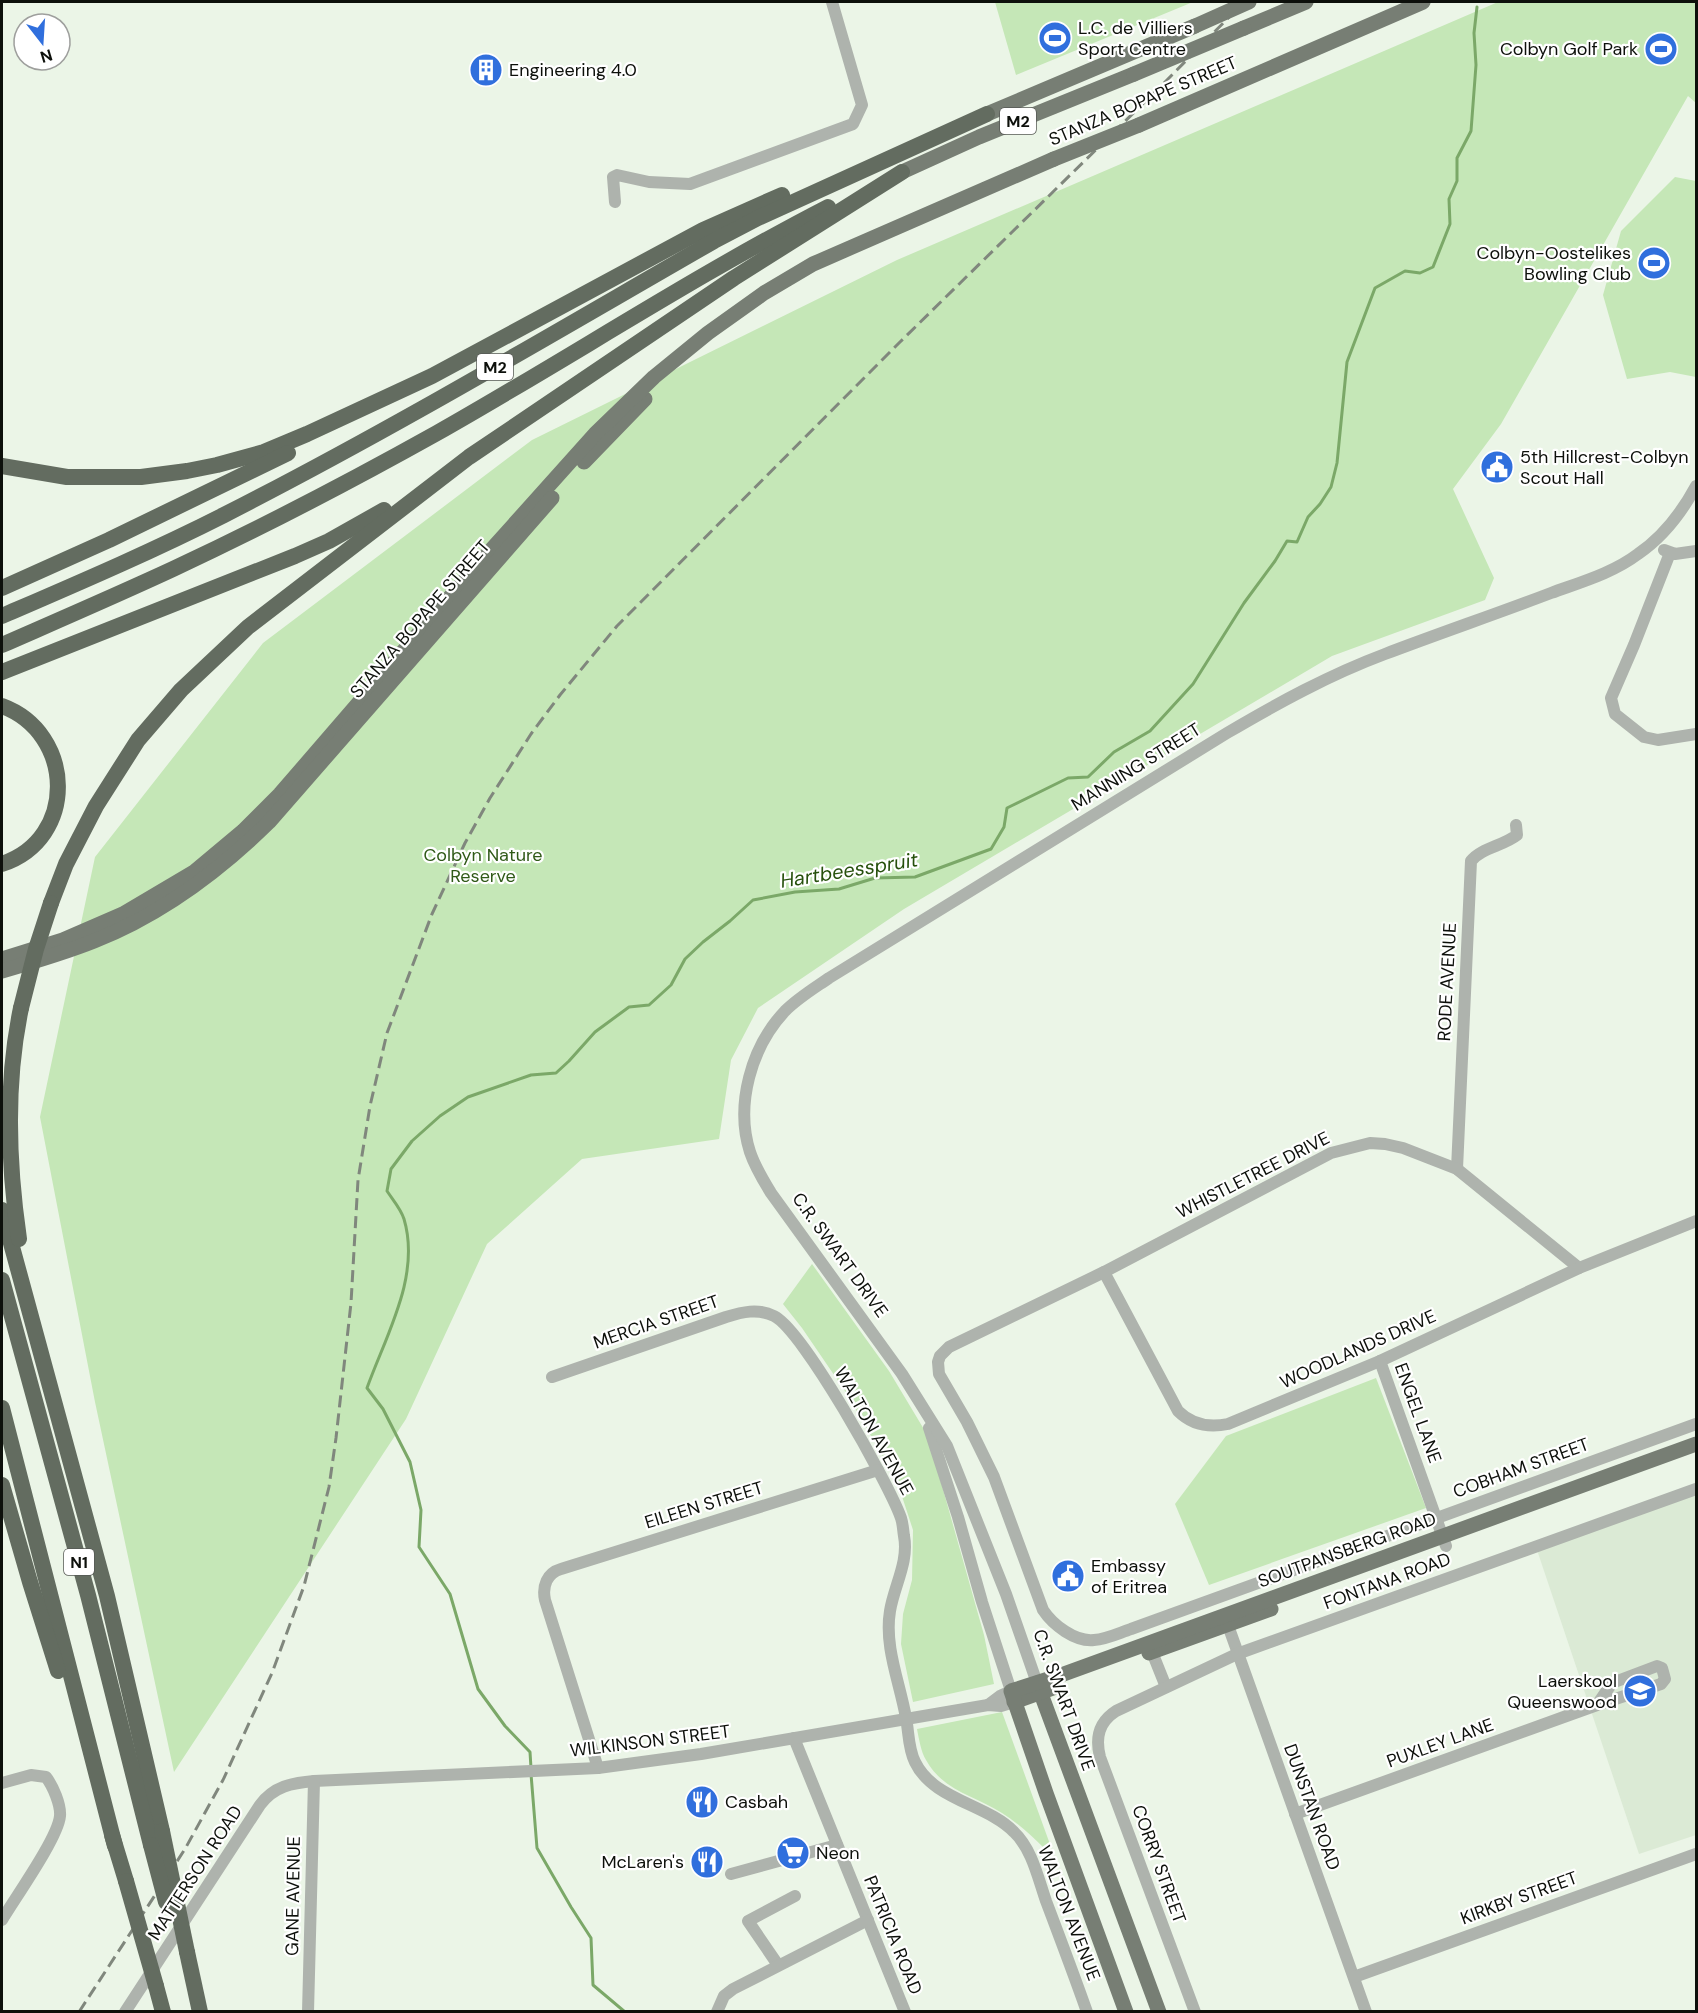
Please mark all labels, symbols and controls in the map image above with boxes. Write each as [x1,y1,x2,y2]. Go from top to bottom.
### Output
north arrow [12,12,72,72]
place label: L.C. de Villiers Sport Centre [1078,16,1193,61]
sports icon: L.C. de Villiers Sport Centre [1037,20,1073,56]
sports icon: Colbyn Golf Park [1643,31,1679,67]
place label: Colbyn Golf Park [1500,37,1638,61]
text: N [38,44,55,68]
street label: STANZA BOPAPE STREET [1045,50,1241,152]
building icon: Engineering 4.0 [468,52,504,88]
place label: Engineering 4.0 [509,58,637,82]
road number: M2 [1000,108,1036,134]
place label: Colbyn-Oostelikes Bowling Club [1476,241,1631,286]
sports icon: Colbyn-Oostelikes Bowling Club [1636,245,1672,281]
road number: M2 [477,354,513,380]
place label: 5th Hillcrest-Colbyn Scout Hall [1520,445,1689,490]
public building icon: 5th Hillcrest-Colbyn Scout Hall [1479,449,1515,485]
street label: STANZA BOPAPE STREET [345,535,495,703]
street label: MANNING STREET [1067,717,1205,817]
park label: Colbyn Nature Reserve [423,843,543,888]
water label: Hartbeesspruit [778,846,920,894]
street label: RODE AVENUE [1432,922,1462,1042]
street label: WHISTLETREE DRIVE [1172,1126,1334,1224]
street label: C.R. SWART DRIVE [787,1188,893,1322]
street label: MERCIA STREET [590,1289,722,1355]
street label: WOODLANDS DRIVE [1276,1304,1440,1394]
street label: ENGEL LANE [1389,1360,1447,1466]
street label: WALTON AVENUE [829,1363,919,1499]
street label: COBHAM STREET [1450,1432,1592,1504]
street label: EILEEN STREET [642,1476,766,1534]
street label: SOUTPANSBERG ROAD [1254,1507,1440,1593]
street label: FONTANA ROAD [1320,1547,1454,1615]
road number: N1 [64,1549,94,1575]
place label: Embassy of Eritrea [1091,1554,1167,1599]
public building icon: Embassy of Eritrea [1050,1558,1086,1594]
street label: C.R. SWART DRIVE [1027,1626,1101,1774]
place label: Laerskool Queenswood [1507,1669,1617,1714]
school or university icon: Laerskool Queenswood [1622,1673,1658,1709]
street label: PUXLEY LANE [1383,1713,1497,1773]
street label: WILKINSON STREET [569,1719,731,1763]
street label: DUNSTAN ROAD [1278,1741,1346,1873]
restaurant icon: Casbah [684,1784,720,1820]
place label: Casbah [725,1790,788,1814]
street label: MATTERSON ROAD [142,1801,248,1945]
street label: CORRY STREET [1126,1801,1192,1927]
supermarket icon: Neon [775,1835,811,1871]
street label: GANE AVENUE [280,1836,306,1956]
place label: Neon [816,1841,860,1865]
street label: WALTON AVENUE [1032,1842,1106,1984]
restaurant icon: McLaren's [689,1844,725,1880]
place label: McLaren's [601,1850,684,1874]
street label: KIRKBY STREET [1457,1866,1581,1930]
street label: PATRICIA ROAD [858,1872,928,1998]

